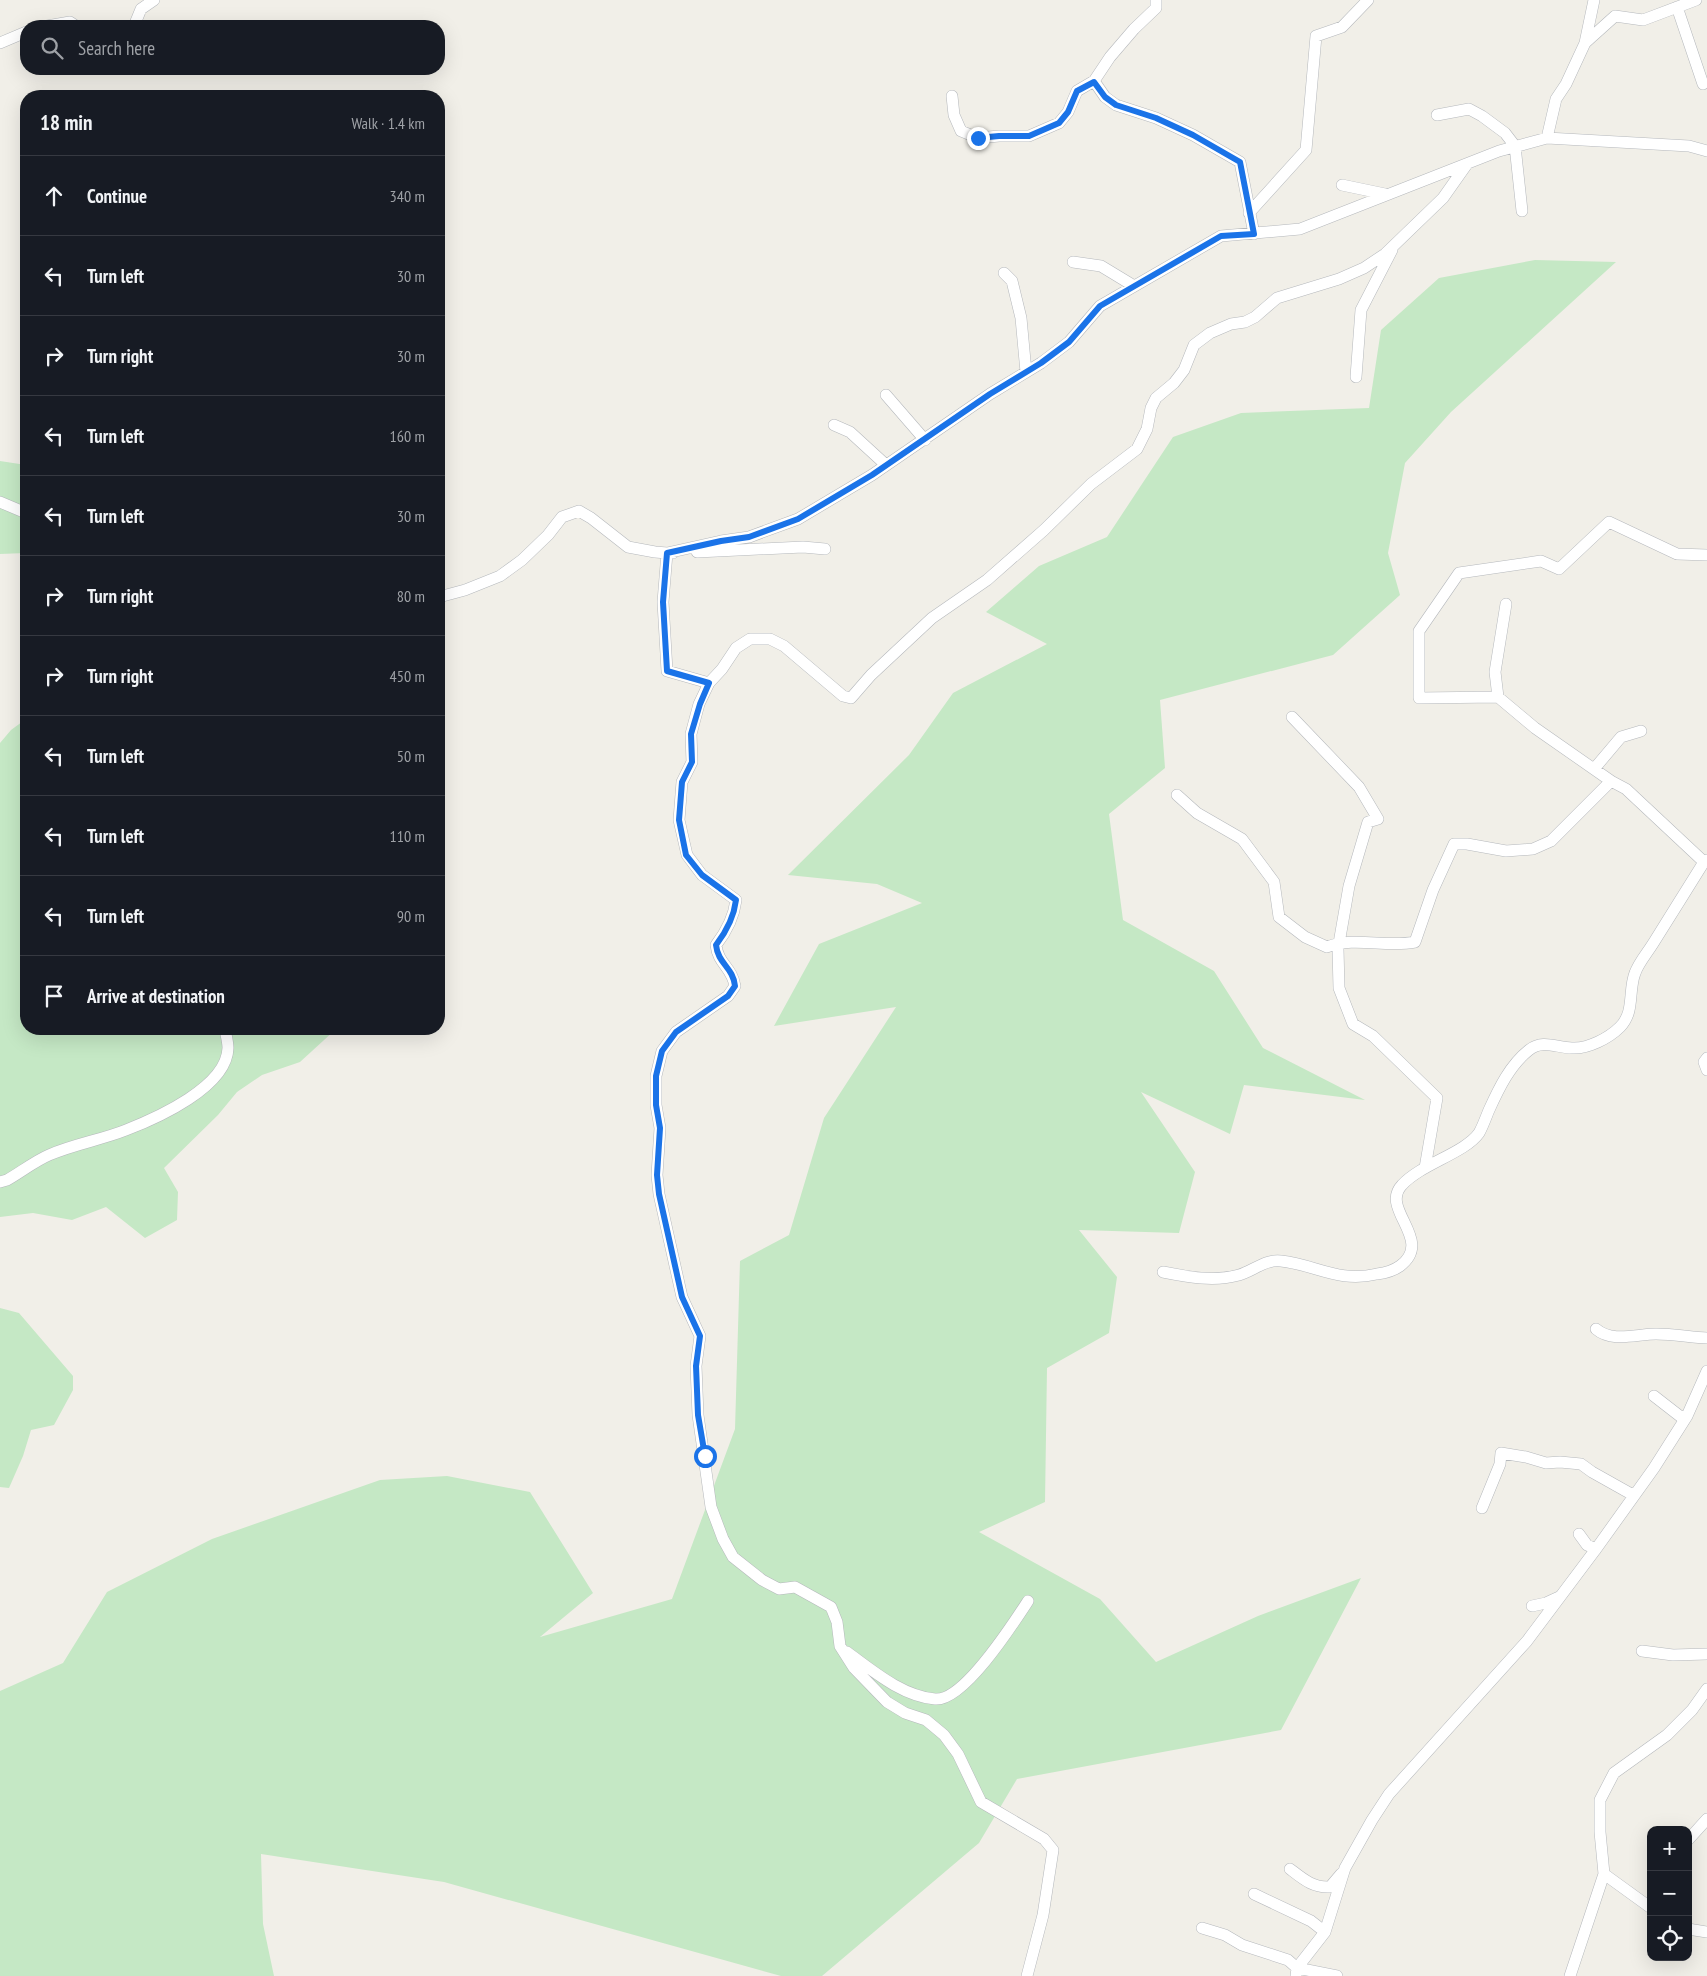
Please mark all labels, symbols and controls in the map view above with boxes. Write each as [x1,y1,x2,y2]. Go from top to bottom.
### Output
search box [20,20,445,75]
icon: search [38,34,66,62]
text: Search here [78,36,155,60]
text: 18 min [40,109,92,136]
text: Walk · 1.4 km [351,113,425,133]
route end [967,127,990,150]
icon: ahead [40,182,68,210]
text: Continue [87,184,147,208]
text: 340 m [390,186,425,206]
icon: left [40,262,68,290]
text: Turn left [87,264,144,288]
text: 30 m [397,266,425,286]
icon: right [40,342,68,370]
text: Turn right [87,344,153,368]
text: 30 m [397,346,425,366]
icon: left [40,422,68,450]
text: Turn left [87,424,144,448]
text: 160 m [390,426,425,446]
icon: left [40,502,68,530]
text: Turn left [87,504,144,528]
text: 30 m [397,506,425,526]
icon: right [40,582,68,610]
text: Turn right [87,584,153,608]
text: 80 m [397,586,425,606]
icon: right [40,662,68,690]
text: Turn right [87,664,153,688]
text: 450 m [390,666,425,686]
icon: left [40,742,68,770]
text: Turn left [87,744,144,768]
text: 50 m [397,746,425,766]
icon: left [40,822,68,850]
text: Turn left [87,824,144,848]
text: 110 m [390,826,425,846]
icon: left [40,902,68,930]
text: Turn left [87,904,144,928]
text: 90 m [397,906,425,926]
icon: arrive [40,982,68,1010]
text: Arrive at destination [87,984,225,1008]
route start [694,1445,717,1468]
map controls [1647,1826,1692,1961]
button: + [1647,1826,1692,1871]
button: − [1647,1871,1692,1916]
button: locate [1647,1916,1692,1961]

